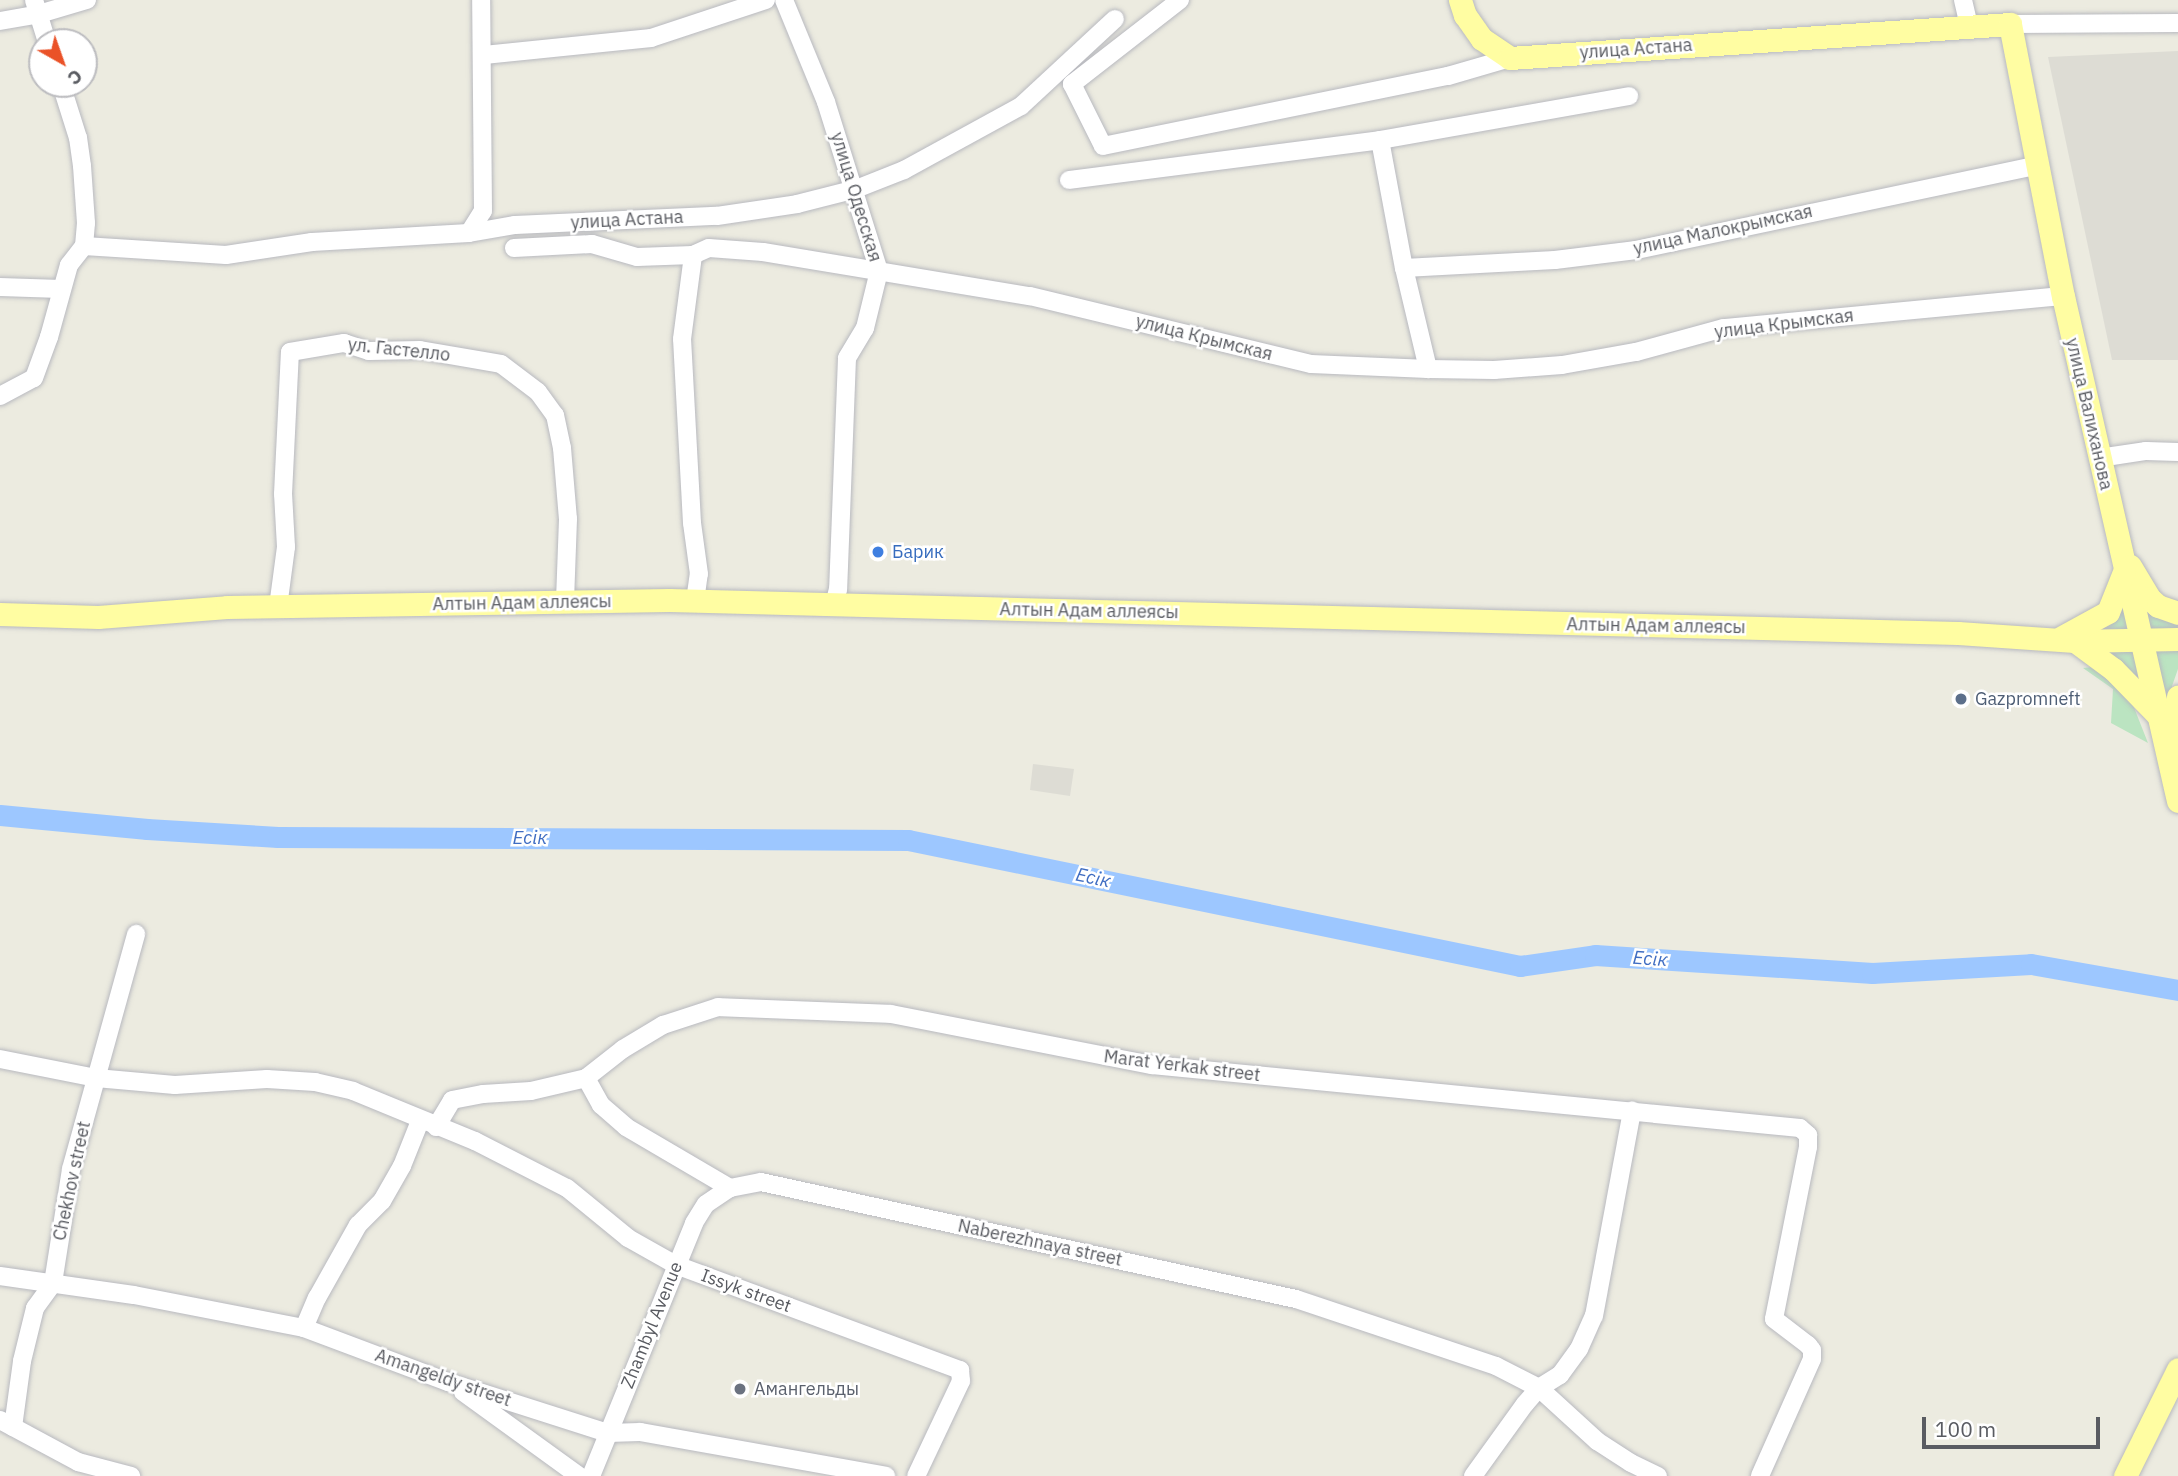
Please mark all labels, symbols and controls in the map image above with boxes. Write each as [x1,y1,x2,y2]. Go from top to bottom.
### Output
north arrow [28,28,98,98]
street label: улица Астана [1579,34,1693,64]
text: С [63,64,88,91]
street label: улица Одесская [826,130,886,264]
street label: улица Малокрымская [1631,200,1815,260]
street label: улица Астана [570,206,684,234]
street label: улица Крымская [1713,305,1855,343]
street label: улица Крымская [1133,311,1275,365]
street label: ул. Гастелло [347,334,451,366]
street label: улица Валиханова [2061,336,2117,492]
place label: Барик [892,541,944,563]
marker: Барик [870,544,886,560]
street label: Алтын Адам аллеясы [432,591,612,615]
street label: Алтын Адам аллеясы [999,599,1179,623]
street label: Алтын Адам аллеясы [1566,614,1746,638]
place label: Gazpromneft [1975,688,2080,710]
marker: Gazpromneft [1953,691,1969,707]
water label: Есік [513,827,547,849]
water label: Есік [1074,863,1112,893]
water label: Есік [1632,946,1668,972]
street label: Marat Yerkak street [1103,1046,1261,1086]
street label: Chekhov street [49,1119,95,1243]
street label: Naberezhnaya street [956,1215,1124,1271]
street label: Zhambyl Avenue [617,1259,687,1391]
street label: Issyk street [698,1265,794,1317]
street label: Amangeldy street [372,1345,514,1411]
place label: Амангельды [754,1378,859,1400]
marker: Амангельды [732,1381,748,1397]
scale bar [1926,1402,2104,1446]
text: 100 m [1935,1415,1996,1443]

